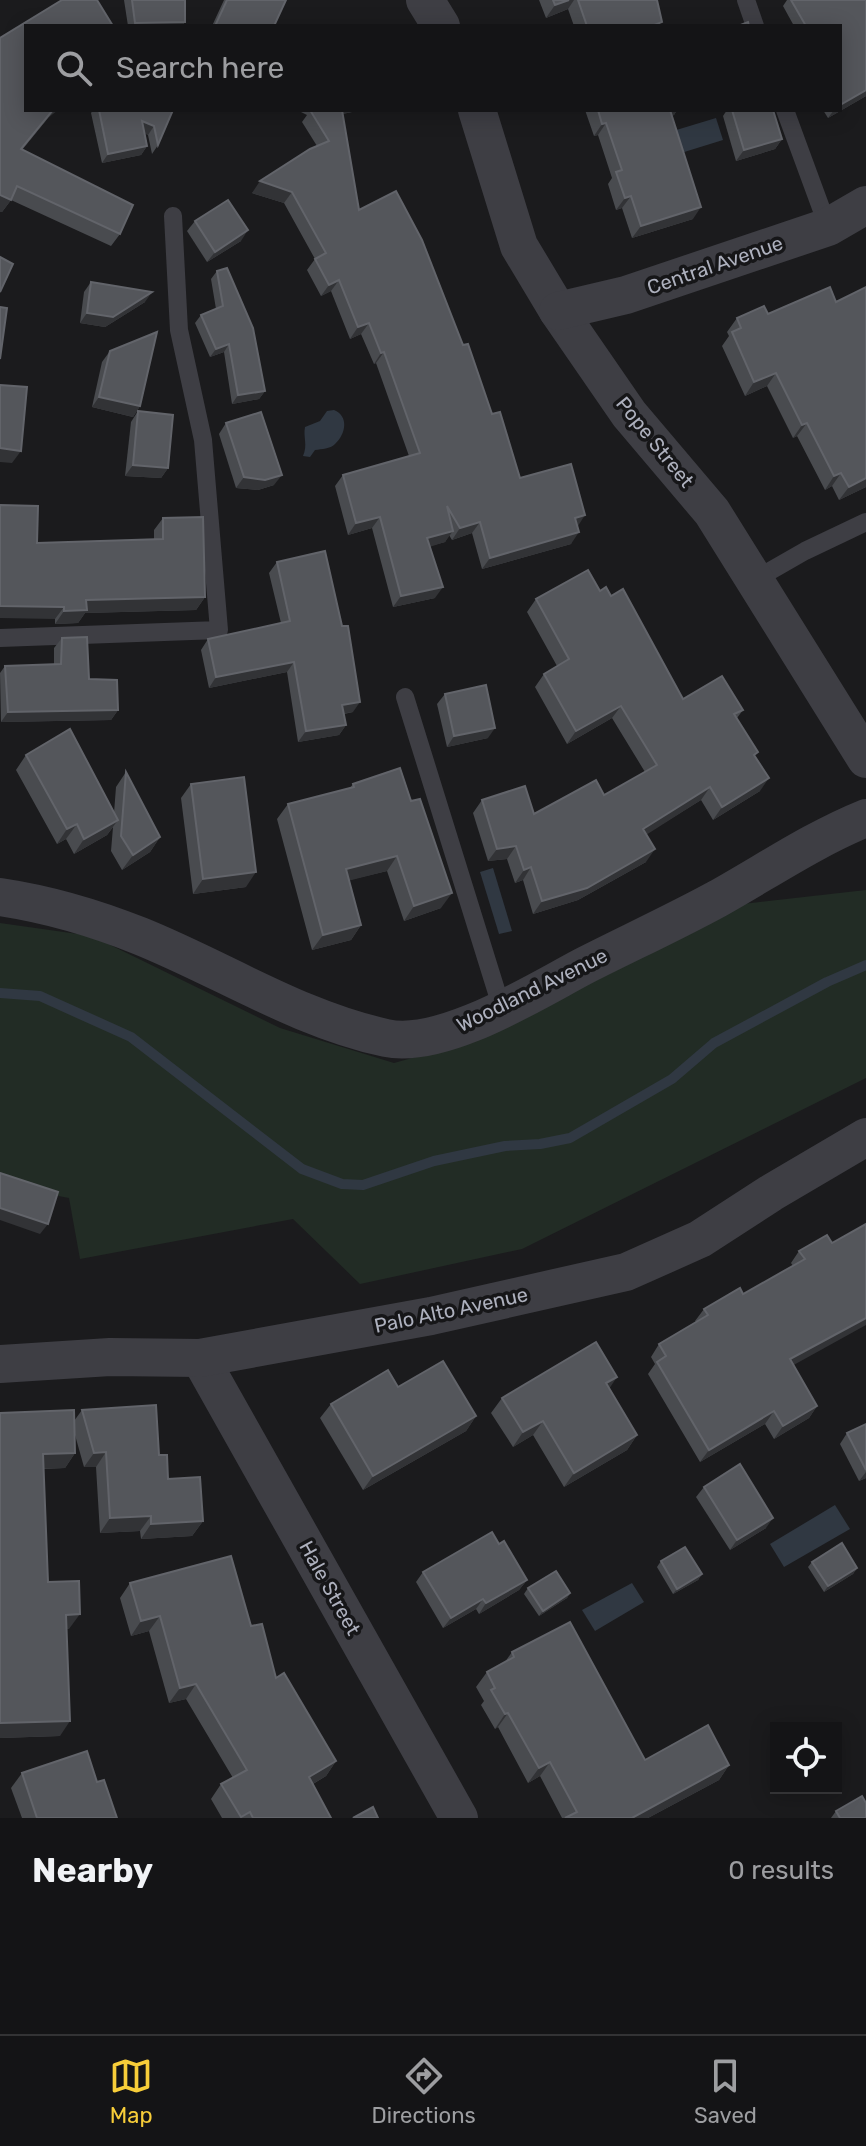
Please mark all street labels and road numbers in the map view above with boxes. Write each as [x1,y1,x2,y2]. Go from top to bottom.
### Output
street label: Central Avenue [644,231,786,299]
street label: Pope Street [611,392,699,492]
street label: Woodland Avenue [453,943,611,1037]
street label: Palo Alto Avenue [372,1282,530,1338]
street label: Hale Street [294,1537,366,1639]

